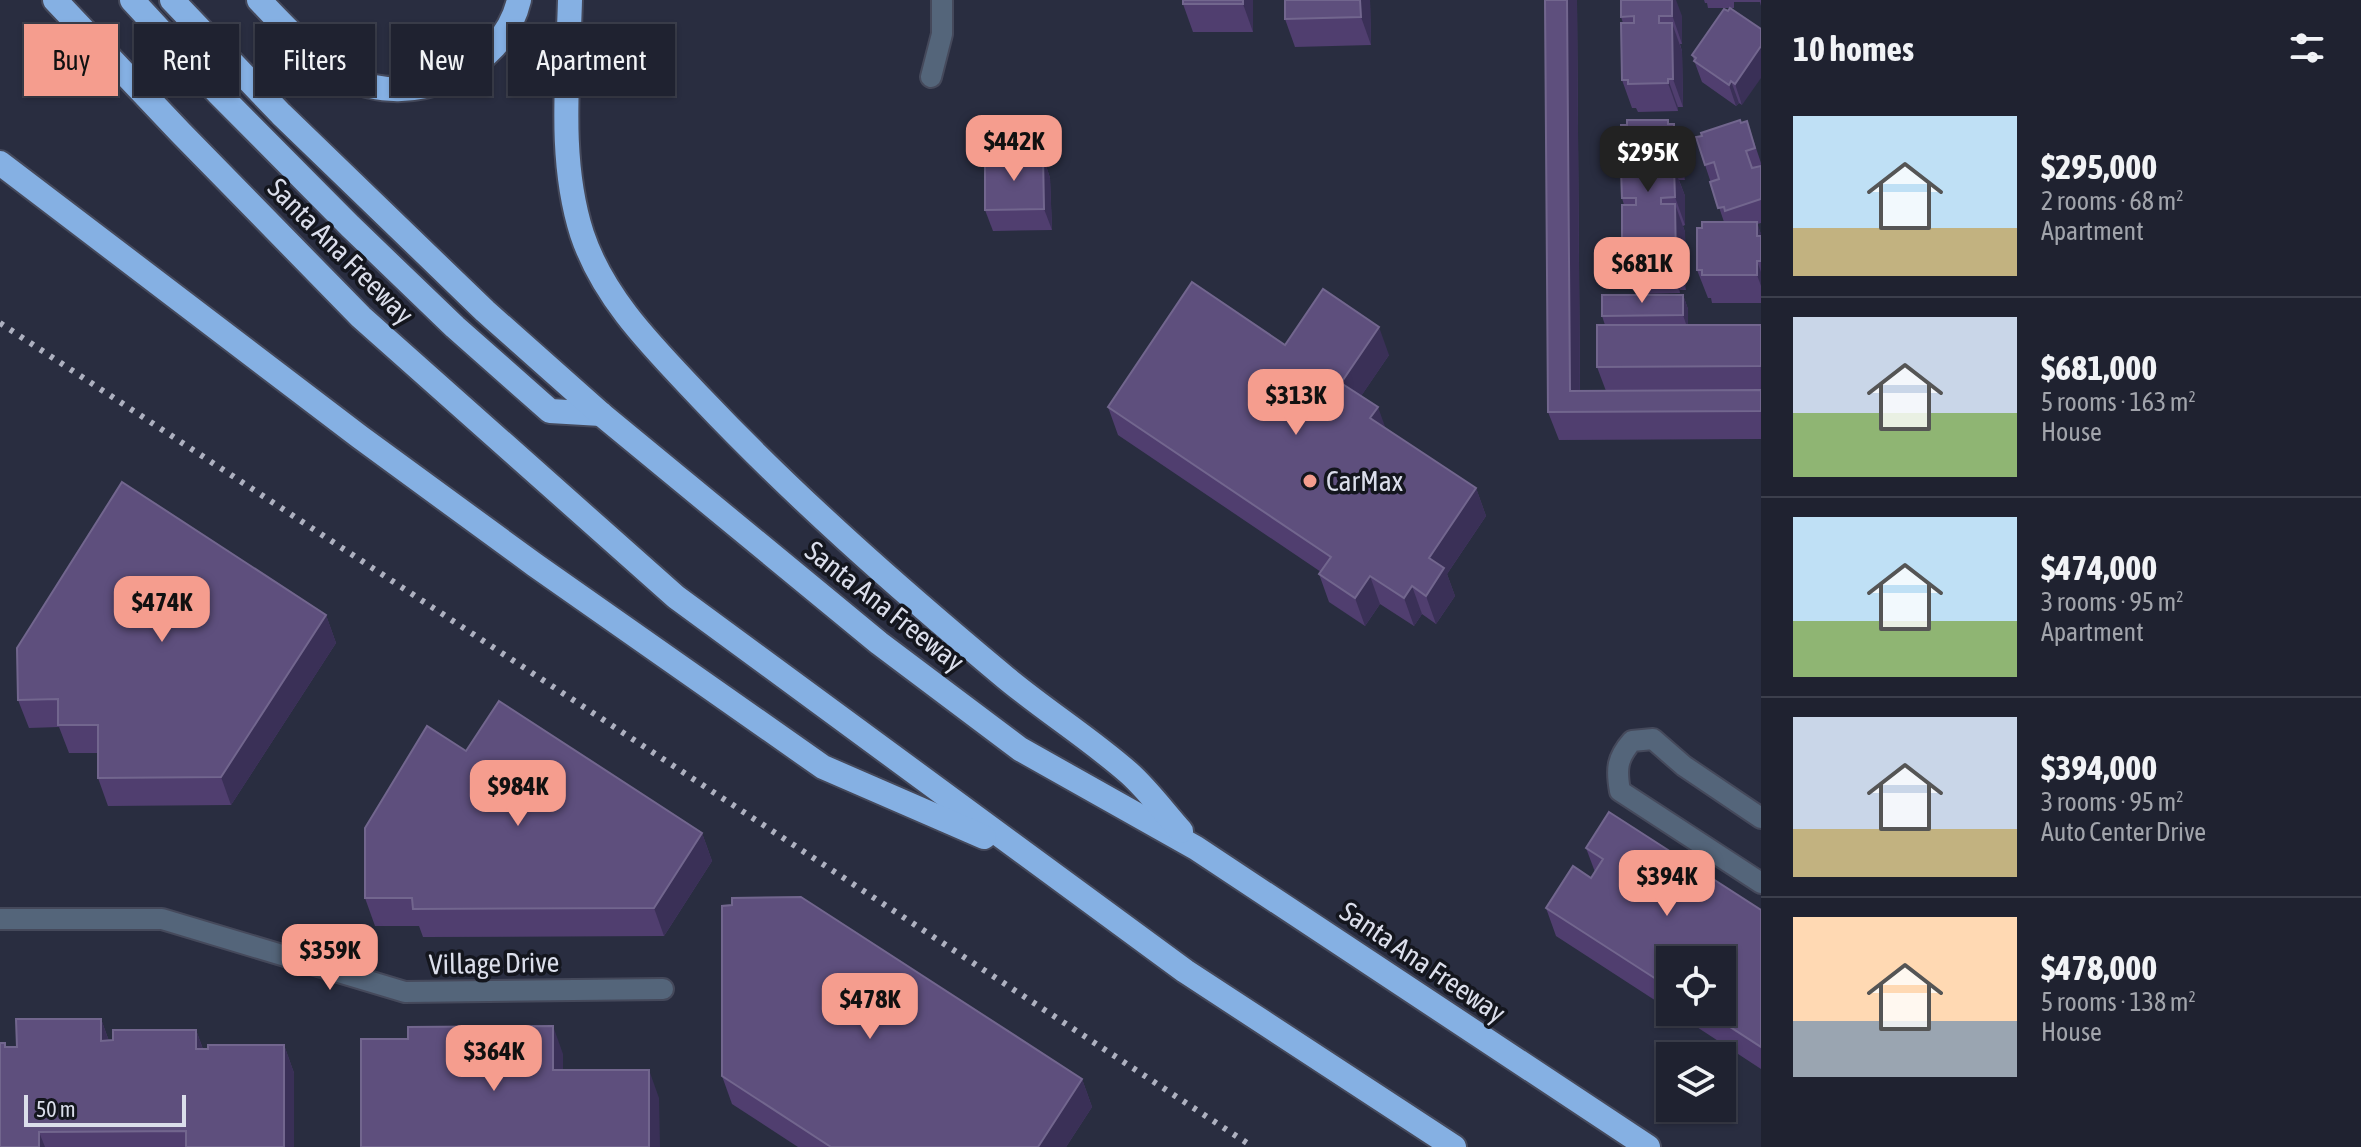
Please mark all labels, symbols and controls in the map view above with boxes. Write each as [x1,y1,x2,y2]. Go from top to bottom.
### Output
chip: Buy [24,24,118,96]
chip: Rent [134,24,239,96]
chip: Filters [255,24,375,96]
chip: New [391,24,492,96]
chip: Apartment [508,24,675,96]
icon: filters [2285,26,2329,70]
text: 10 homes [1793,29,1914,68]
pin: $442K [958,115,1070,183]
text: $442K [984,126,1044,156]
pin: $295K [1592,126,1704,194]
text: $295K [1618,137,1678,167]
text: $295,000 [2041,147,2157,186]
icon: home [1857,148,1953,244]
street label: Santa Ana Freeway [262,172,420,330]
text: 2 rooms · 68 m² [2041,186,2183,216]
text: Apartment [2041,216,2144,246]
pin: $681K [1586,237,1698,305]
text: $681K [1612,248,1672,278]
text: $681,000 [2041,348,2157,387]
icon: home [1857,349,1953,445]
pin: $313K [1240,369,1352,437]
text: $313K [1266,380,1326,410]
text: 5 rooms · 163 m² [2041,387,2196,417]
text: House [2041,417,2102,447]
place label: CarMax [1326,465,1403,497]
marker: CarMax [1301,472,1319,490]
street label: Santa Ana Freeway [799,534,971,678]
text: $474,000 [2041,548,2157,587]
icon: home [1857,549,1953,645]
pin: $474K [106,576,218,644]
text: $474K [132,587,192,617]
text: 3 rooms · 95 m² [2041,587,2183,617]
text: Apartment [2041,617,2144,647]
text: $394,000 [2041,748,2157,787]
icon: home [1857,749,1953,845]
pin: $984K [462,760,574,828]
text: $984K [488,771,548,801]
text: 3 rooms · 95 m² [2041,787,2183,817]
text: Auto Center Drive [2041,817,2206,847]
pin: $394K [1611,850,1723,918]
text: $394K [1637,861,1697,891]
street label: Santa Ana Freeway [1334,895,1512,1029]
pin: $359K [274,924,386,992]
text: $359K [300,935,360,965]
street label: Village Drive [429,946,559,980]
map controls [1656,946,1736,1122]
button: locate [1656,946,1736,1026]
text: $478,000 [2041,948,2157,987]
icon: home [1857,949,1953,1045]
pin: $478K [814,973,926,1041]
text: $478K [840,984,900,1014]
text: 5 rooms · 138 m² [2041,987,2196,1017]
text: House [2041,1017,2102,1047]
pin: $364K [438,1025,550,1093]
text: $364K [464,1036,524,1066]
button: layers [1656,1042,1736,1122]
scale bar [24,1091,186,1127]
text: 50 m [36,1096,76,1122]

